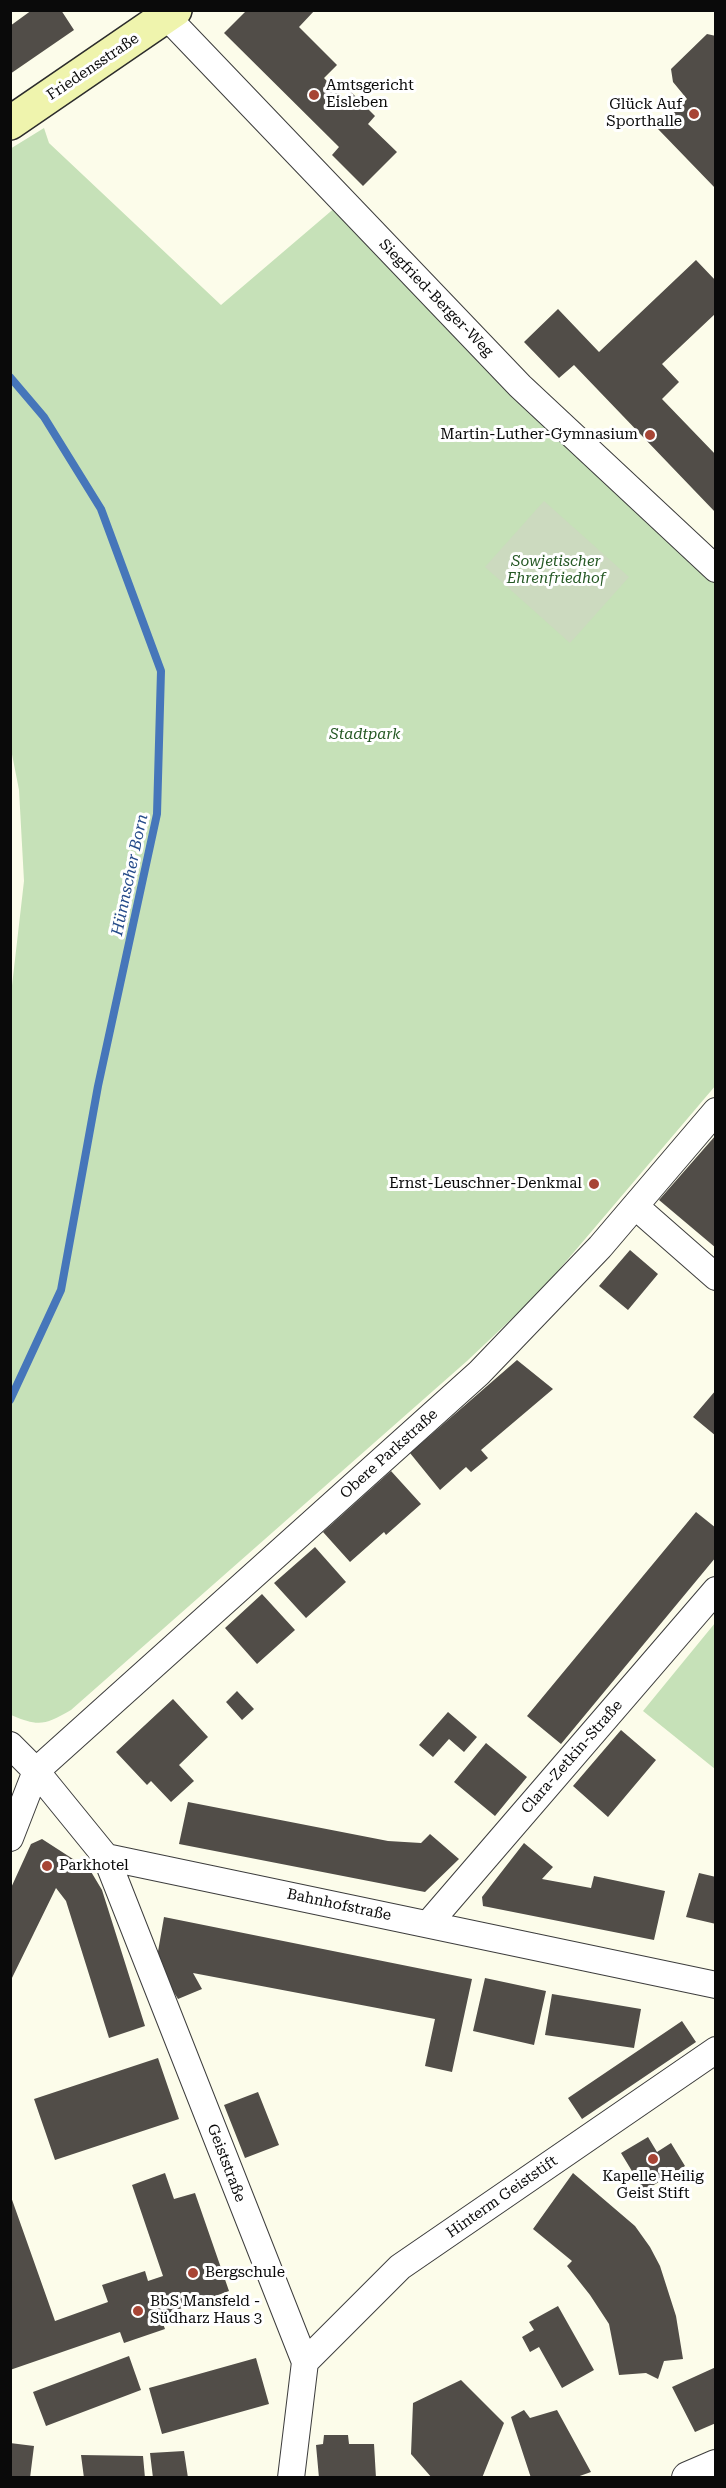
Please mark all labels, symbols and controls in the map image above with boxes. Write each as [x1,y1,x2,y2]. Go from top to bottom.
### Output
street label: Friedensstraße [44,30,142,104]
place label: Amtsgericht Eisleben [326,77,414,112]
marker: Amtsgericht Eisleben [307,88,321,102]
place label: Glück Auf Sporthalle [606,96,682,131]
marker: Glück Auf Sporthalle [687,107,701,121]
street label: Siegfried-Berger-Weg [375,235,497,361]
place label: Martin-Luther-Gymnasium [440,426,638,444]
marker: Martin-Luther-Gymnasium [643,428,657,442]
park label: Sowjetischer Ehrenfriedhof [507,553,605,588]
park label: Stadtpark [330,726,400,744]
water label: Hünnscher Born [108,812,152,938]
place label: Ernst-Leuschner-Denkmal [389,1175,582,1193]
marker: Ernst-Leuschner-Denkmal [587,1177,601,1191]
street label: Obere Parkstraße [336,1405,442,1503]
street label: Clara-Zetkin-Straße [518,1696,626,1818]
place label: Parkhotel [59,1857,129,1875]
marker: Parkhotel [40,1859,54,1873]
street label: Bahnhofstraße [285,1885,393,1925]
street label: Geiststraße [203,2121,249,2205]
street label: Hinterm Geiststift [443,2152,561,2242]
marker: Kapelle Heilig Geist Stift [646,2152,660,2166]
place label: Kapelle Heilig Geist Stift [602,2168,704,2203]
place label: Bergschule [205,2264,285,2282]
marker: Bergschule [186,2266,200,2280]
place label: BbS Mansfeld - Südharz Haus 3 [150,2293,262,2328]
marker: BbS Mansfeld - Südharz Haus 3 [131,2304,145,2318]

